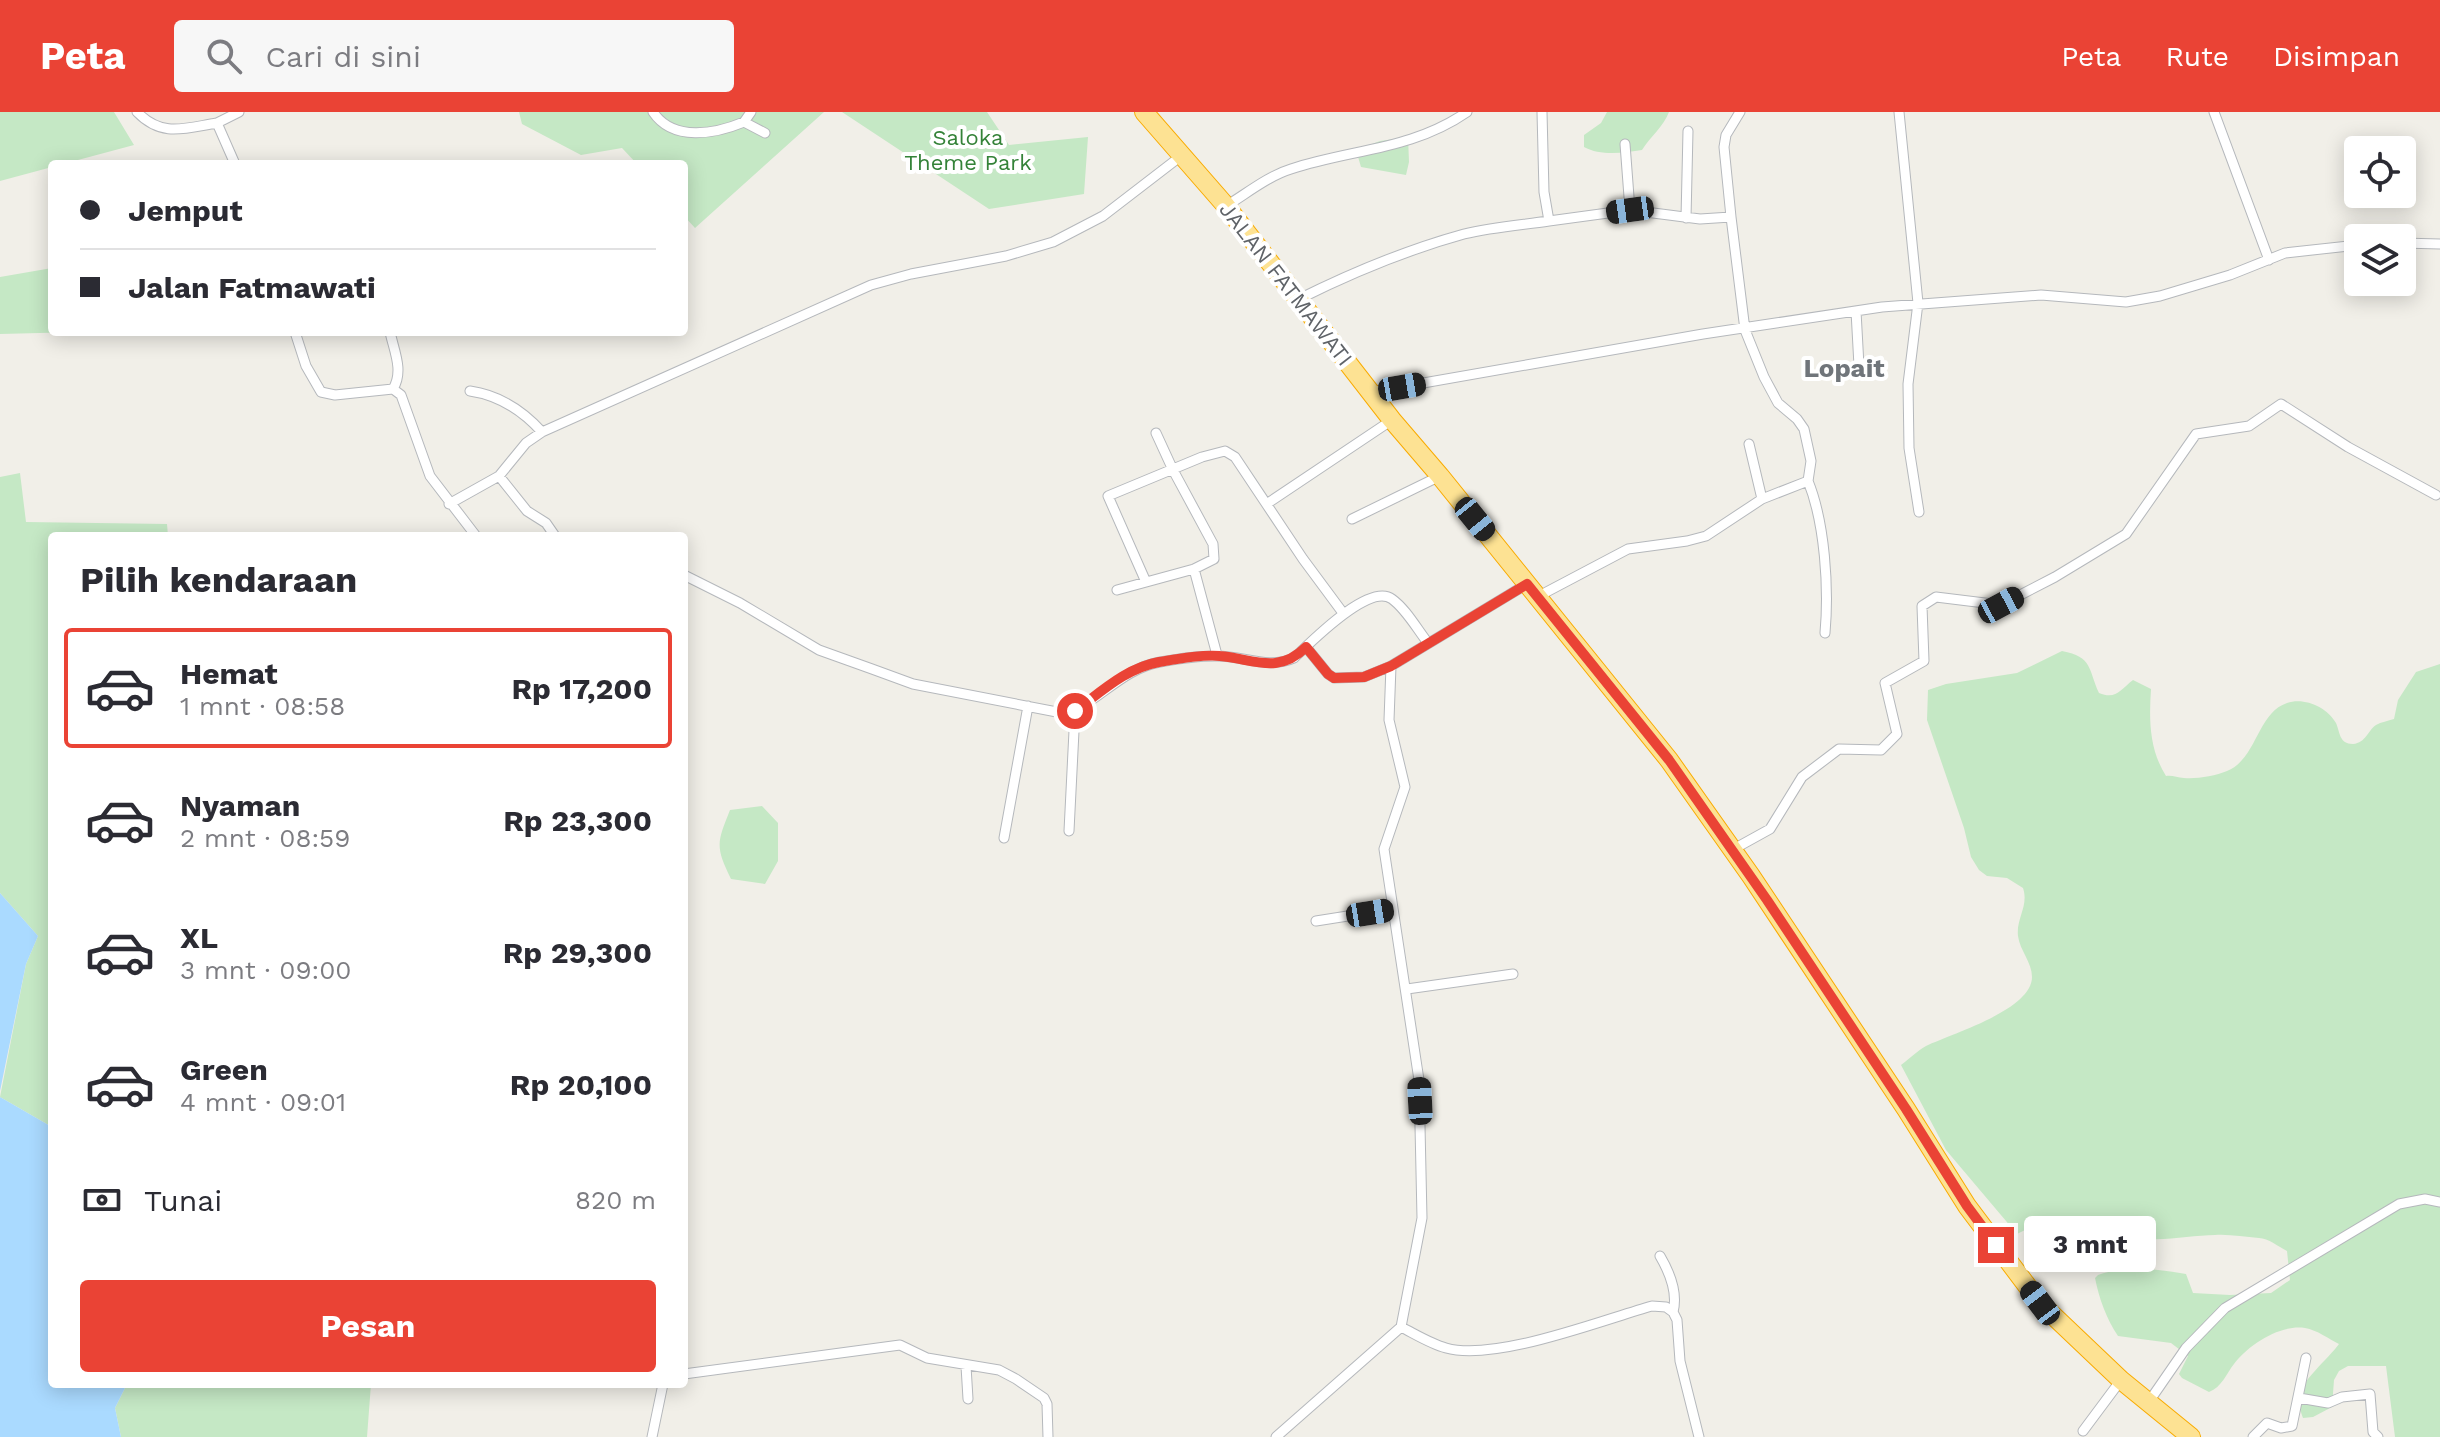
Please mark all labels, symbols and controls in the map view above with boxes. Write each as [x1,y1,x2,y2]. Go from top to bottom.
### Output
search box [174,20,734,92]
text: Peta [40,34,126,78]
icon: search [202,34,246,78]
text: Cari di sini [266,39,421,74]
text: Peta [2061,40,2121,73]
text: Rute [2165,40,2229,73]
text: Disimpan [2273,40,2400,73]
park label: Saloka Theme Park [904,125,1032,175]
map controls [2344,136,2416,296]
button: locate [2344,136,2416,208]
text: Jemput [128,193,243,228]
car [1605,195,1655,225]
street label: JALAN FATMAWATI [1214,197,1358,371]
button: layers [2344,224,2416,296]
text: Jalan Fatmawati [128,270,376,305]
district label: Lopait [1803,353,1885,383]
car [1376,371,1428,403]
car [1451,493,1499,545]
text: Pilih kendaraan [80,559,357,601]
car [1974,583,2028,627]
icon: car [84,652,156,724]
text: Hemat [180,656,278,691]
text: Rp 17,200 [511,671,652,706]
text: 1 mnt · 08:58 [180,691,345,721]
route start [1057,693,1093,729]
icon: car [84,784,156,856]
text: Nyaman [180,788,300,823]
text: Rp 23,300 [503,803,652,838]
text: 2 mnt · 08:59 [180,823,350,853]
car [1344,897,1396,929]
icon: car [84,916,156,988]
text: XL [180,920,218,955]
text: Rp 29,300 [503,935,652,970]
text: 3 mnt · 09:00 [180,955,351,985]
icon: car [84,1048,156,1120]
text: Green [180,1052,268,1087]
text: Rp 20,100 [510,1067,652,1102]
car [1407,1076,1433,1126]
text: 4 mnt · 09:01 [180,1087,346,1117]
icon: cash [80,1178,124,1222]
text: Tunai [144,1183,222,1218]
text: 820 m [575,1185,656,1215]
callout: 3 mnt [2024,1217,2156,1273]
route end [1978,1227,2014,1263]
text: 3 mnt [2053,1229,2127,1259]
car [2016,1277,2064,1329]
button: Pesan [80,1280,656,1372]

